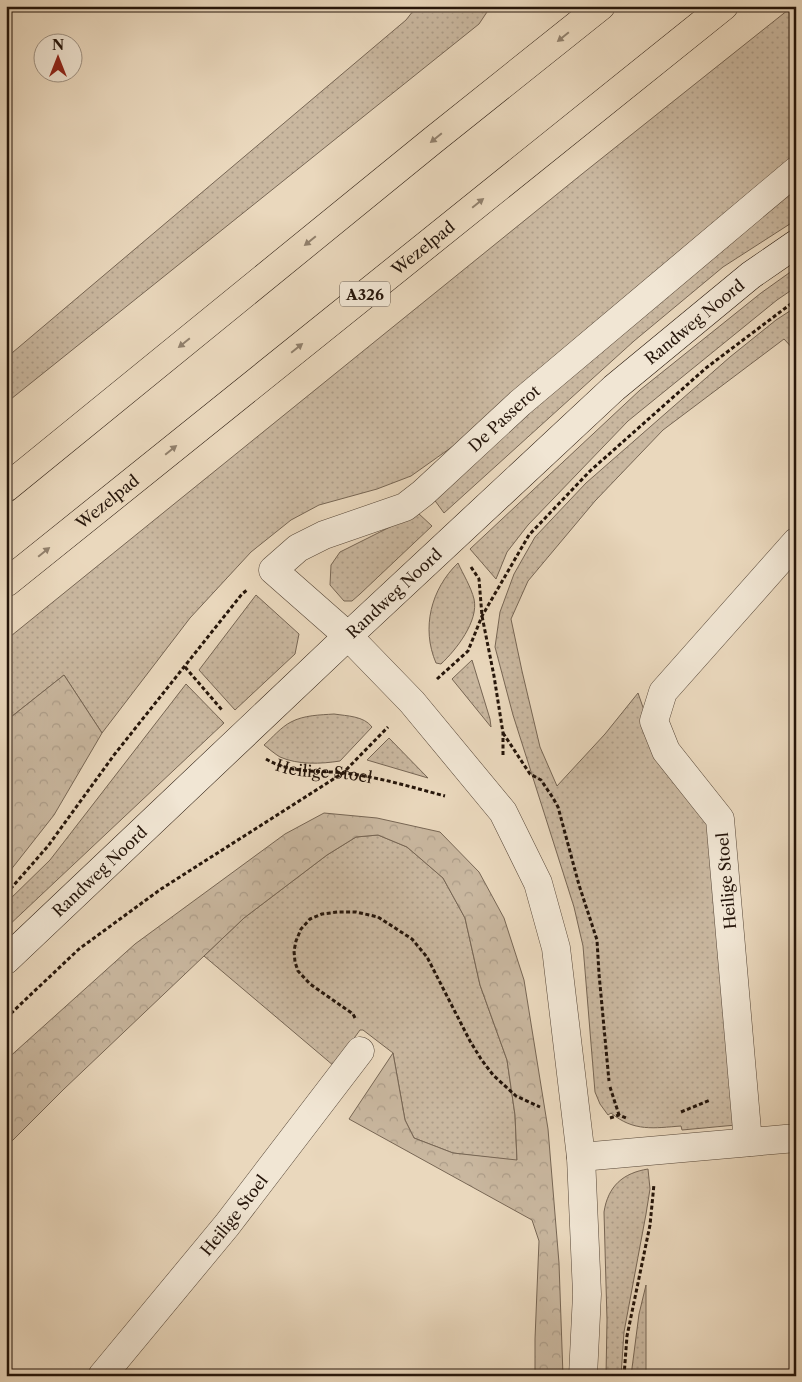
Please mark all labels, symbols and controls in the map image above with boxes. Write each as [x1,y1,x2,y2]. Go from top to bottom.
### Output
one-way arrow [557,31,570,42]
north arrow [32,32,82,82]
text: N [52,36,64,54]
one-way arrow [430,133,443,144]
one-way arrow [472,197,485,208]
street label: Wezelpad [387,216,459,280]
one-way arrow [304,235,317,246]
street label: Randweg Noord [641,275,748,369]
road number: A326 [340,282,390,306]
one-way arrow [178,338,191,349]
one-way arrow [290,343,303,354]
street label: De Passerot [464,380,544,456]
one-way arrow [164,445,177,456]
street label: Wezelpad [71,470,143,534]
street label: Randweg Noord [342,544,446,642]
one-way arrow [37,547,50,558]
street label: Heilige Stoel [273,755,374,787]
street label: Randweg Noord [48,822,151,921]
street label: Heilige Stoel [712,831,740,930]
street label: Heilige Stoel [196,1171,272,1260]

